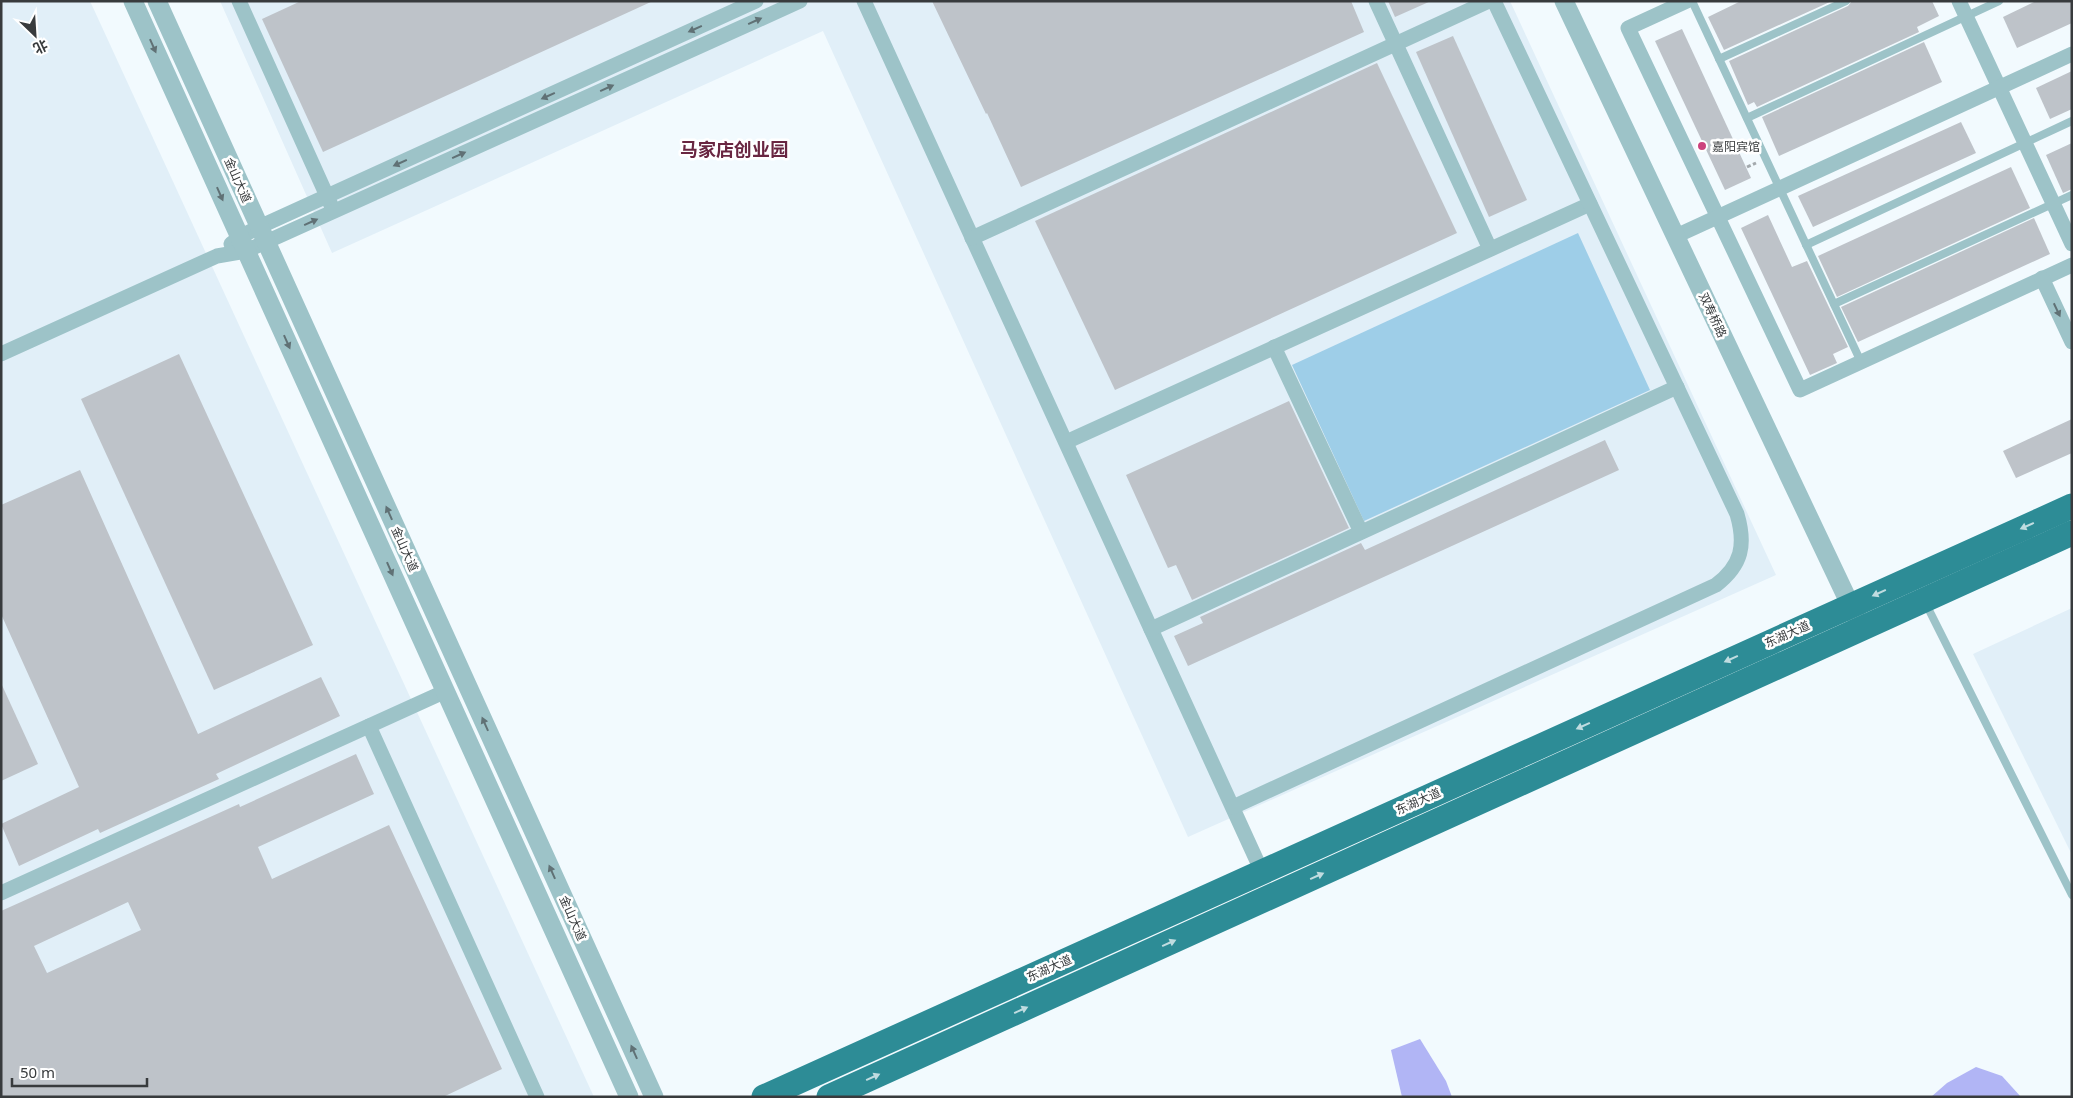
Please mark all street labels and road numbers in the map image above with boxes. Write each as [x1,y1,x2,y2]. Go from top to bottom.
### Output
street label: 金山大道 [220,155,256,205]
street label: 双寿桥路 [1695,290,1731,340]
street label: 金山大道 [387,524,423,574]
street label: 东湖大道 [1762,616,1812,652]
street label: 东湖大道 [1393,783,1443,819]
street label: 金山大道 [555,893,591,943]
street label: 东湖大道 [1024,950,1074,986]

